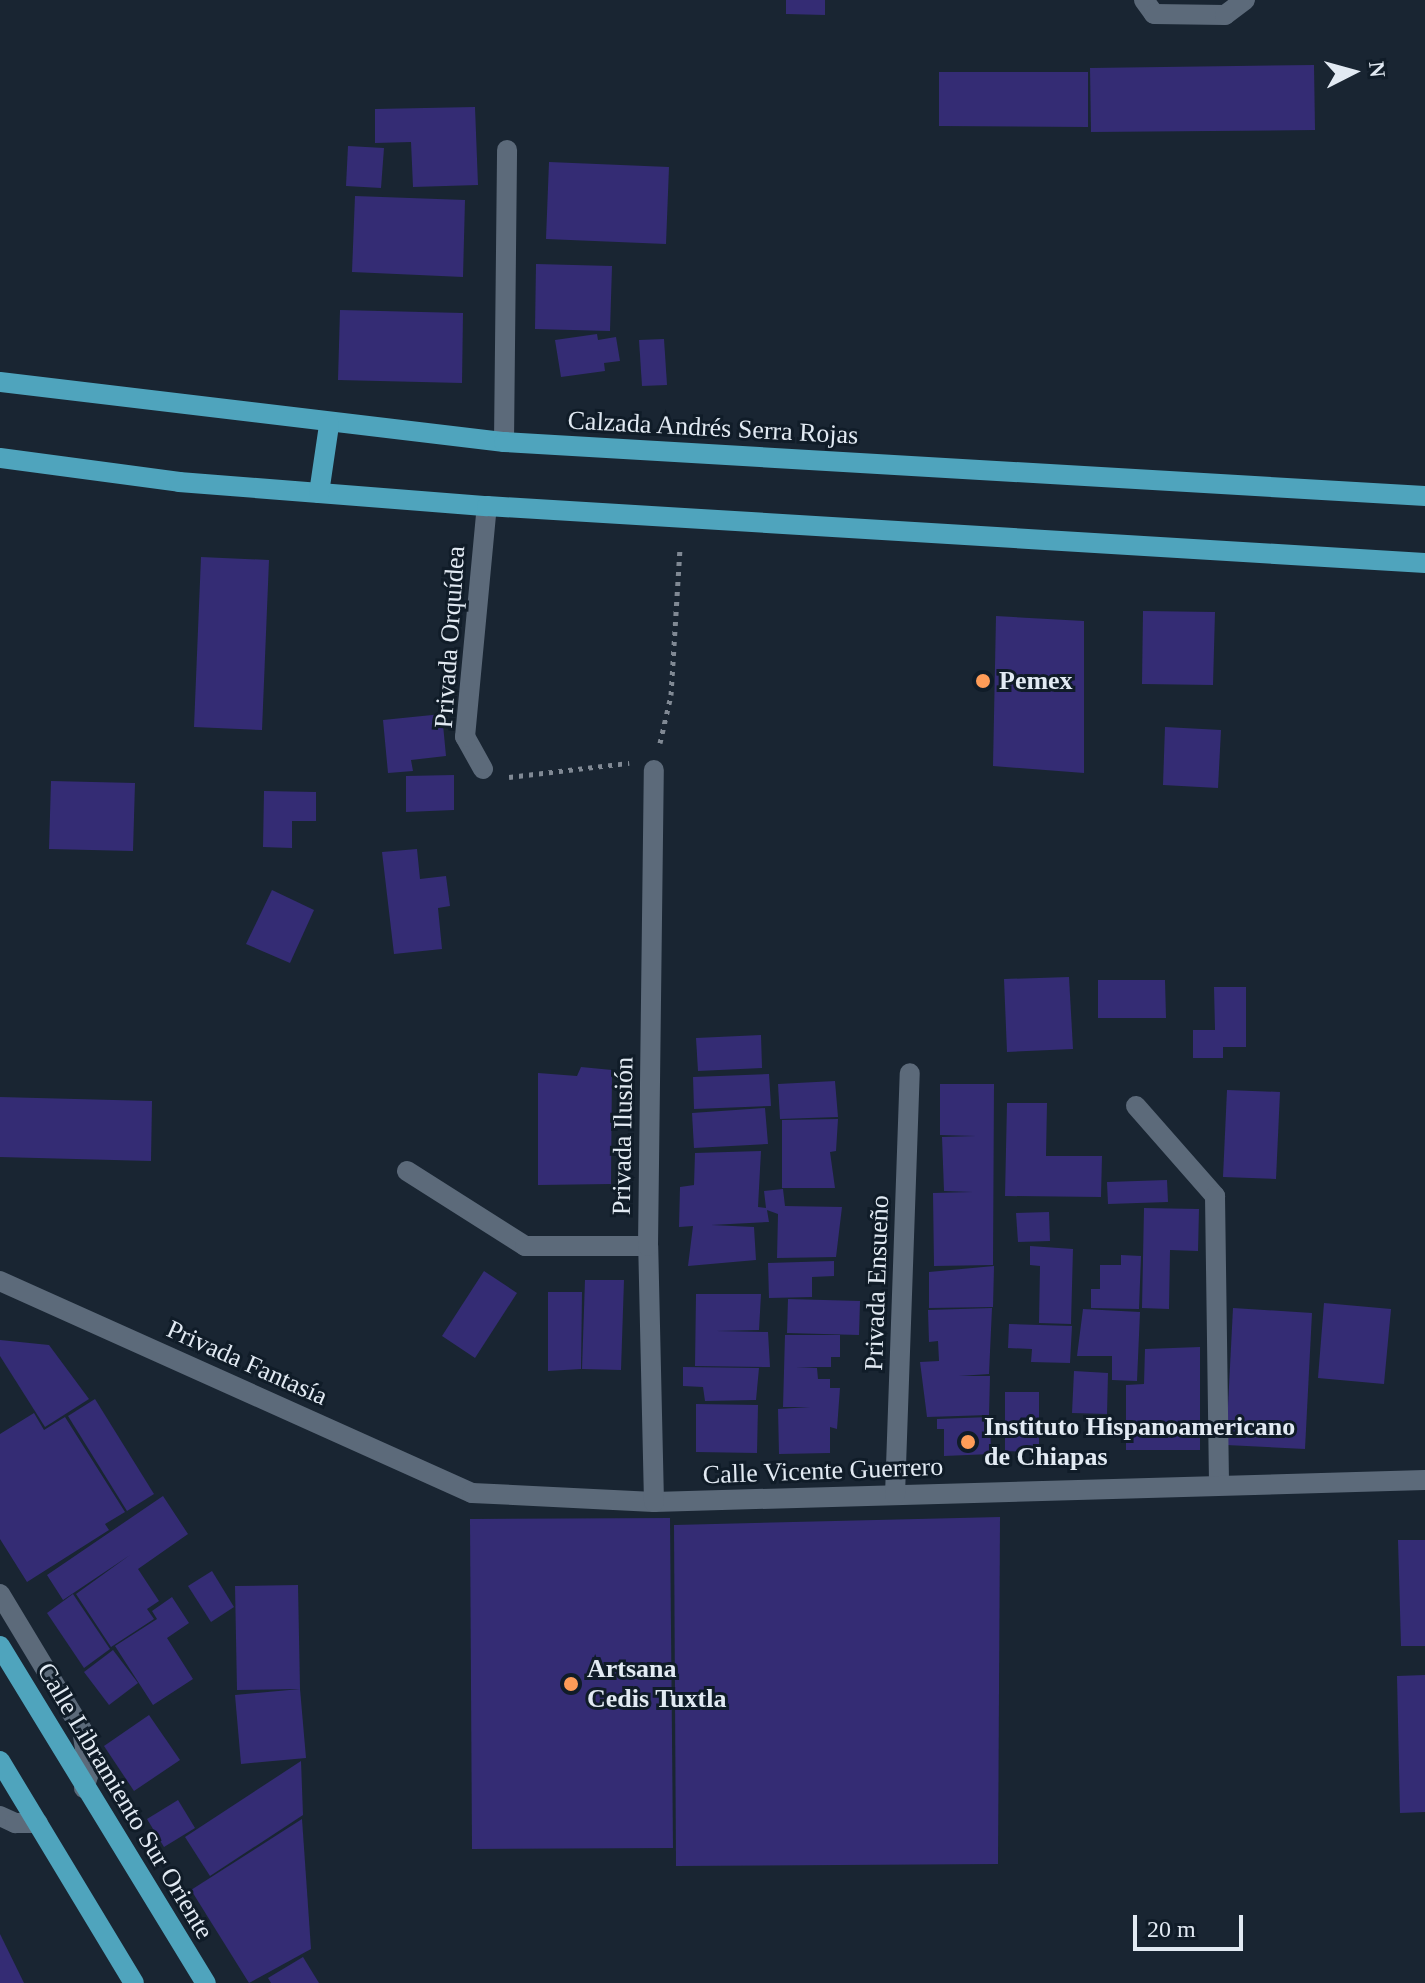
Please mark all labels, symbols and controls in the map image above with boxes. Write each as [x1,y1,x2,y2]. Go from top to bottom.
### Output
north arrow [1313,32,1393,112]
text: N [1364,60,1391,79]
street label: Calzada Andrés Serra Rojas [566,405,860,451]
street label: Privada Orquídea [428,545,472,729]
place label: Pemex [999,665,1073,697]
marker: Pemex [974,672,992,690]
street label: Privada Ilusión [606,1057,640,1215]
street label: Privada Ensueño [858,1195,896,1371]
street label: Privada Fantasía [162,1314,332,1412]
place label: Instituto Hispanoamericano de Chiapas [984,1411,1295,1472]
marker: Instituto Hispanoamericano de Chiapas [959,1433,977,1451]
street label: Calle Vicente Guerrero [702,1451,944,1491]
place label: Artsana Cedis Tuxtla [587,1653,727,1714]
street label: Calle Libramiento Sur Oriente [30,1657,220,1945]
marker: Artsana Cedis Tuxtla [562,1675,580,1693]
scale bar [1137,1899,1247,1949]
text: 20 m [1147,1916,1196,1942]

